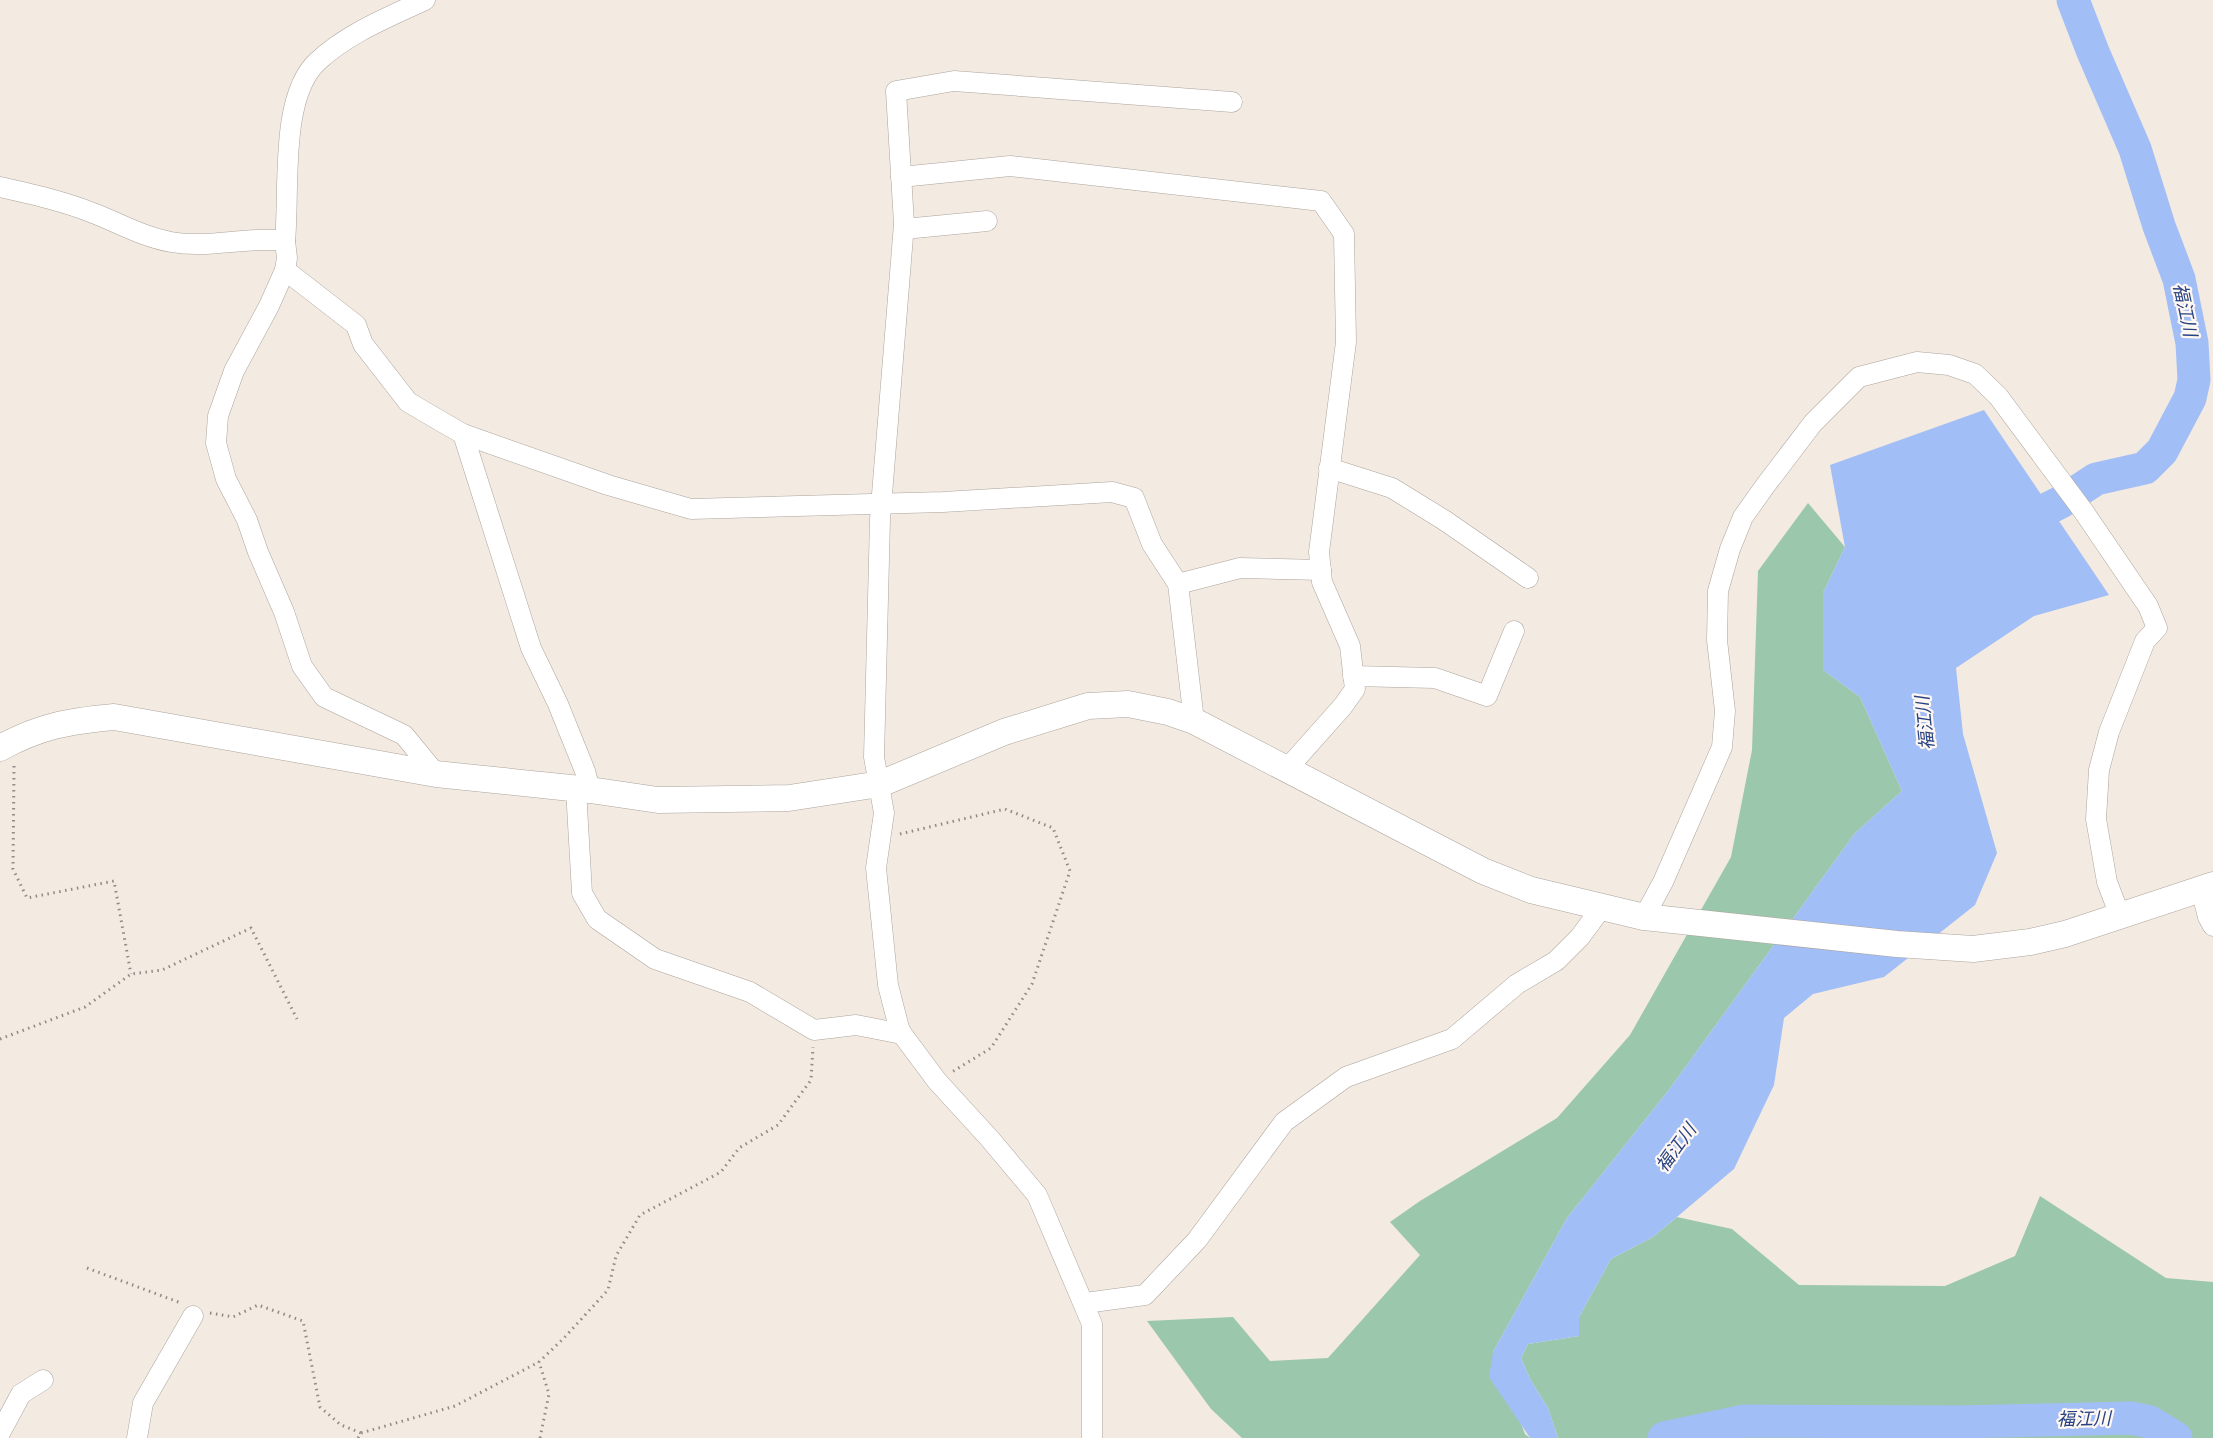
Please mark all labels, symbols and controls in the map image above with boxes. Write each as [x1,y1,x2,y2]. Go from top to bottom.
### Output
water label: 福江川 [2170,281,2203,340]
water label: 福江川 [1910,693,1938,751]
water label: 福江川 [1650,1117,1701,1176]
water label: 福江川 [2057,1406,2113,1429]

